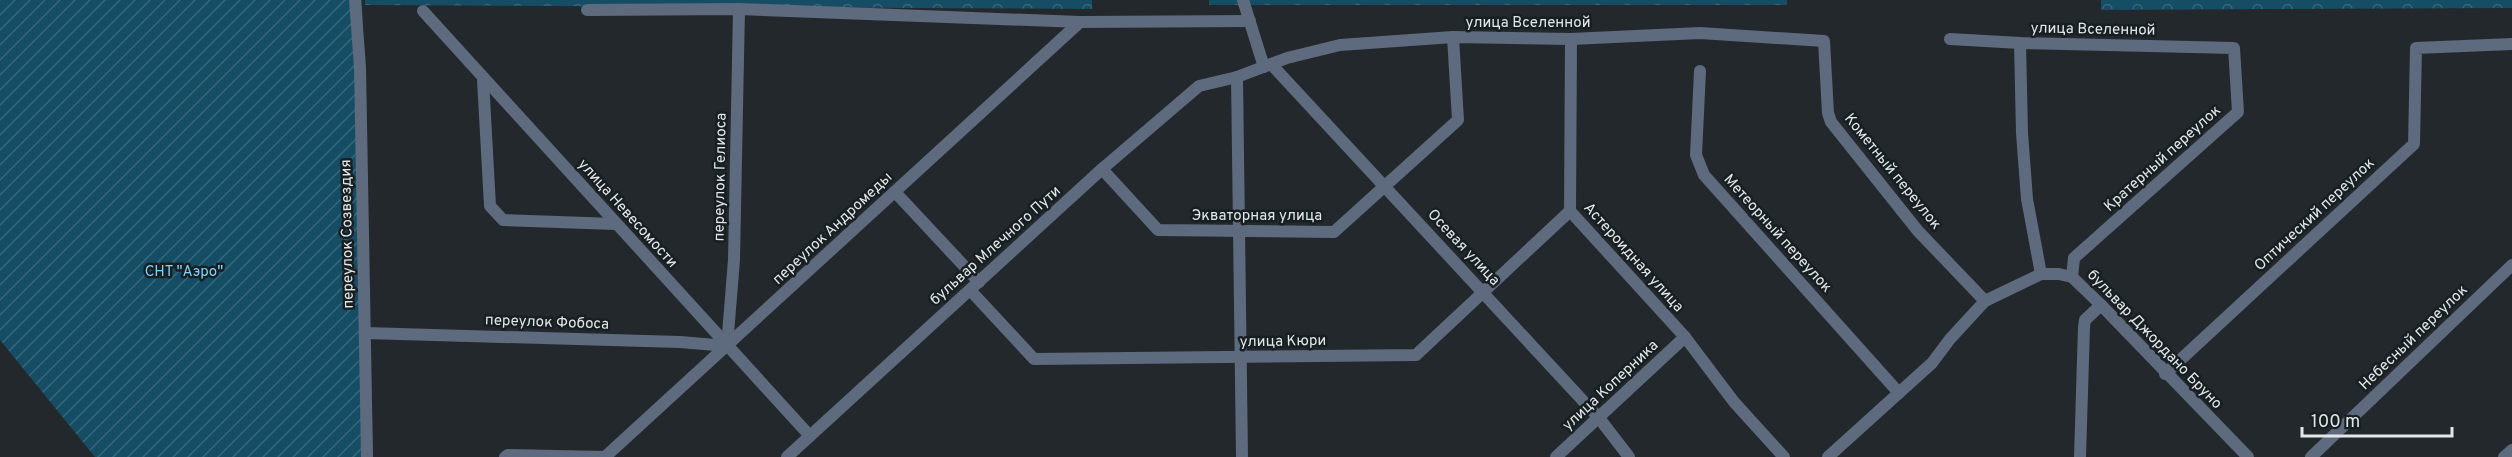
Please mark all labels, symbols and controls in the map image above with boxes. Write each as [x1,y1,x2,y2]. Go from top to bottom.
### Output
street label: улица Вселенной [1466,14,1590,33]
street label: улица Вселенной [2030,19,2156,41]
street label: Кратерный переулок [2101,101,2225,217]
street label: Кометный переулок [1839,110,1945,234]
street label: переулок Гелиоса [710,113,732,241]
street label: Оптический переулок [2251,154,2379,276]
street label: улица Невесомости [573,156,681,272]
street label: переулок Созвездия [337,159,359,309]
street label: переулок Андромеды [769,169,897,289]
street label: Метеорный переулок [1719,171,1835,297]
street label: бульвар Млечного Пути [927,182,1065,310]
street label: Астероидная улица [1579,199,1687,317]
street label: Осевая улица [1423,206,1503,290]
street label: Экваторная улица [1192,207,1322,226]
park label: СНТ "Аэро" [145,263,223,282]
street label: бульвар Джордано Бруно [2082,266,2226,414]
street label: Небесный переулок [2356,281,2472,395]
street label: переулок Фобоса [485,311,609,335]
street label: улица Кюри [1240,332,1326,352]
street label: улица Коперника [1559,337,1663,435]
scale bar [2302,400,2452,438]
text: 100 m [2311,411,2360,434]

